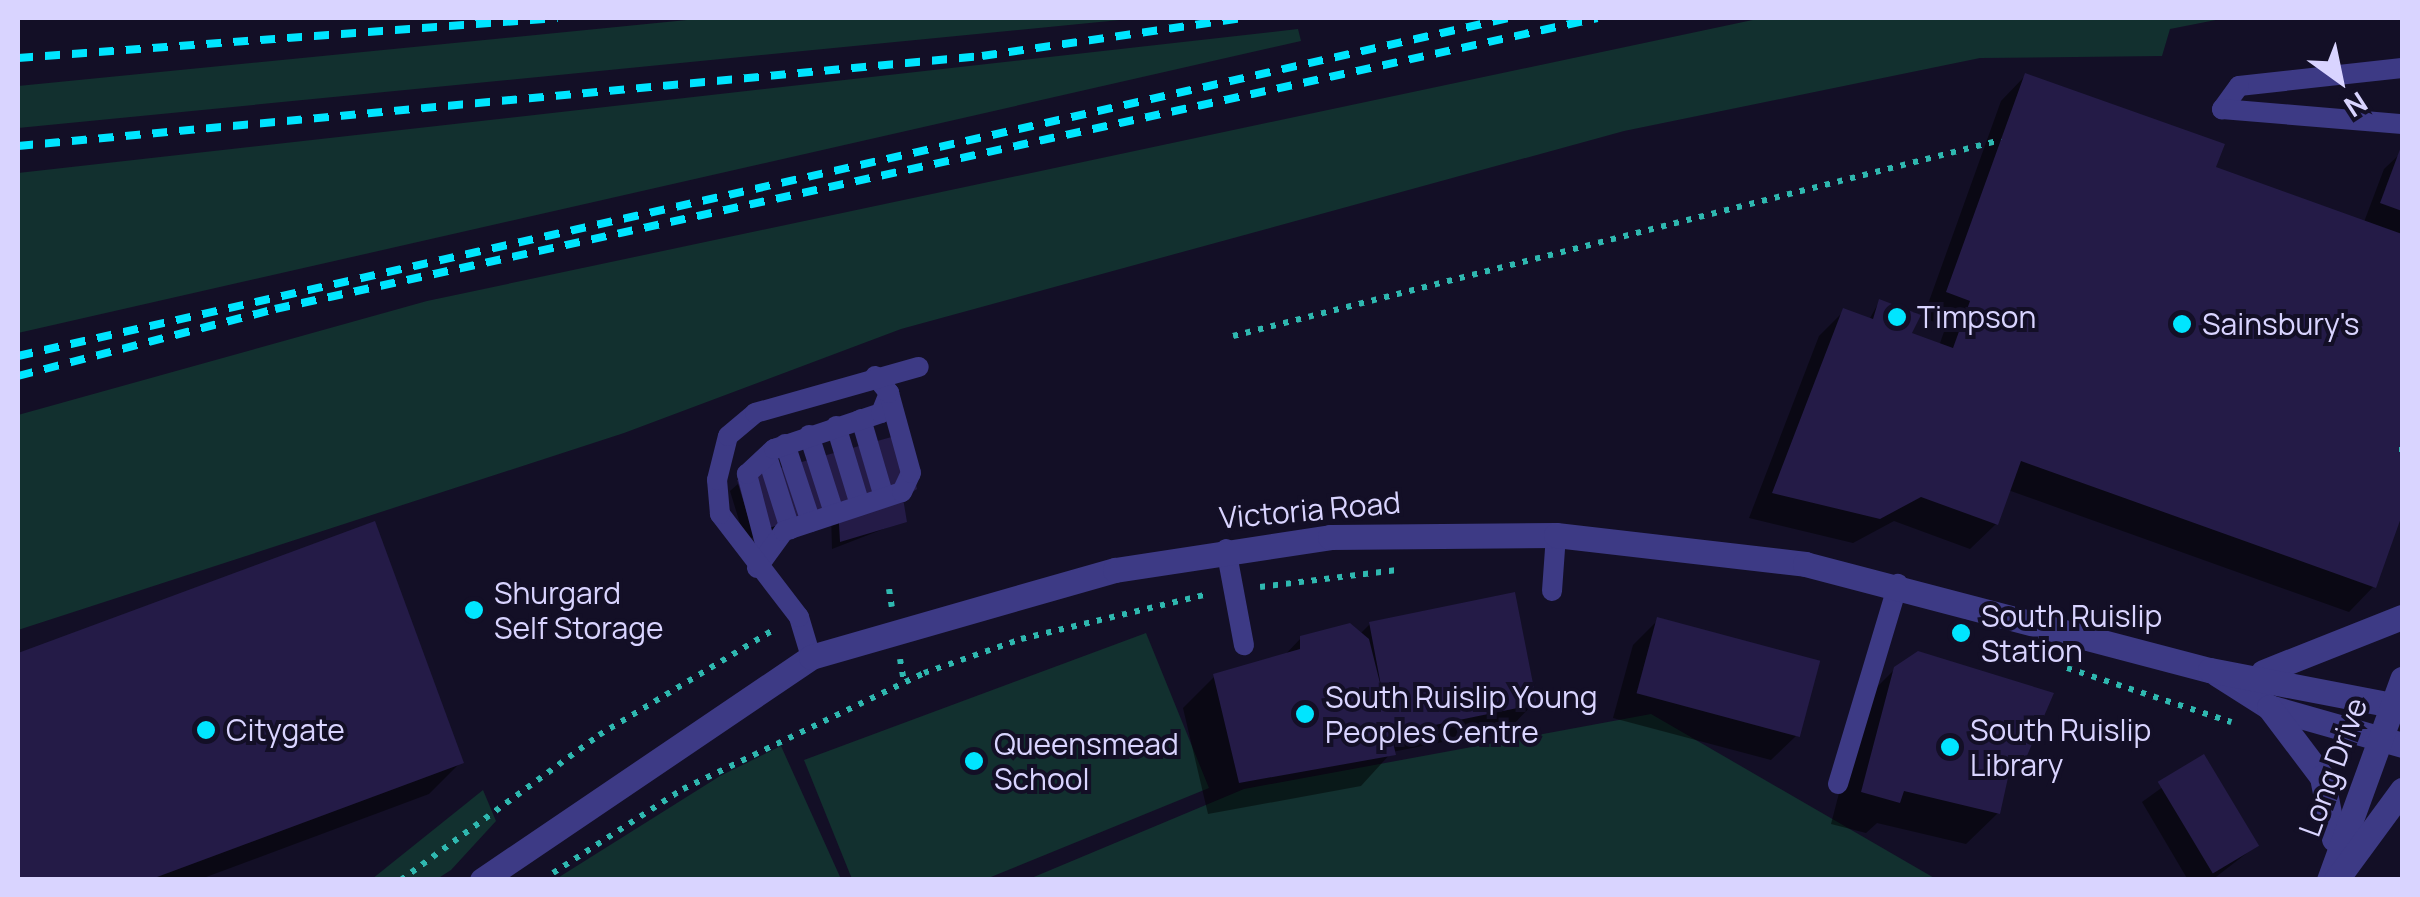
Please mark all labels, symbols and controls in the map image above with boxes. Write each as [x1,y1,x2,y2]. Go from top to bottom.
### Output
north arrow [2290,30,2390,130]
text: N [2338,84,2375,127]
place label: Timpson [1917,299,2036,335]
marker: Timpson [1886,306,1908,328]
place label: Sainsbury's [2202,306,2360,342]
marker: Sainsbury's [2171,313,2193,335]
street label: Victoria Road [1218,484,1402,536]
place label: Shurgard Self Storage [494,575,663,646]
place label: South Ruislip Station [1981,598,2162,668]
marker: Shurgard Self Storage [463,599,485,621]
marker: South Ruislip Station [1950,622,1972,644]
place label: South Ruislip Young Peoples Centre [1325,679,1598,750]
street label: Long Drive [2291,693,2375,841]
marker: South Ruislip Young Peoples Centre [1294,703,1316,725]
place label: Citygate [226,712,345,748]
place label: South Ruislip Library [1970,712,2151,782]
marker: Citygate [195,719,217,741]
place label: Queensmead School [994,726,1179,796]
marker: South Ruislip Library [1939,736,1961,758]
marker: Queensmead School [963,750,985,772]

